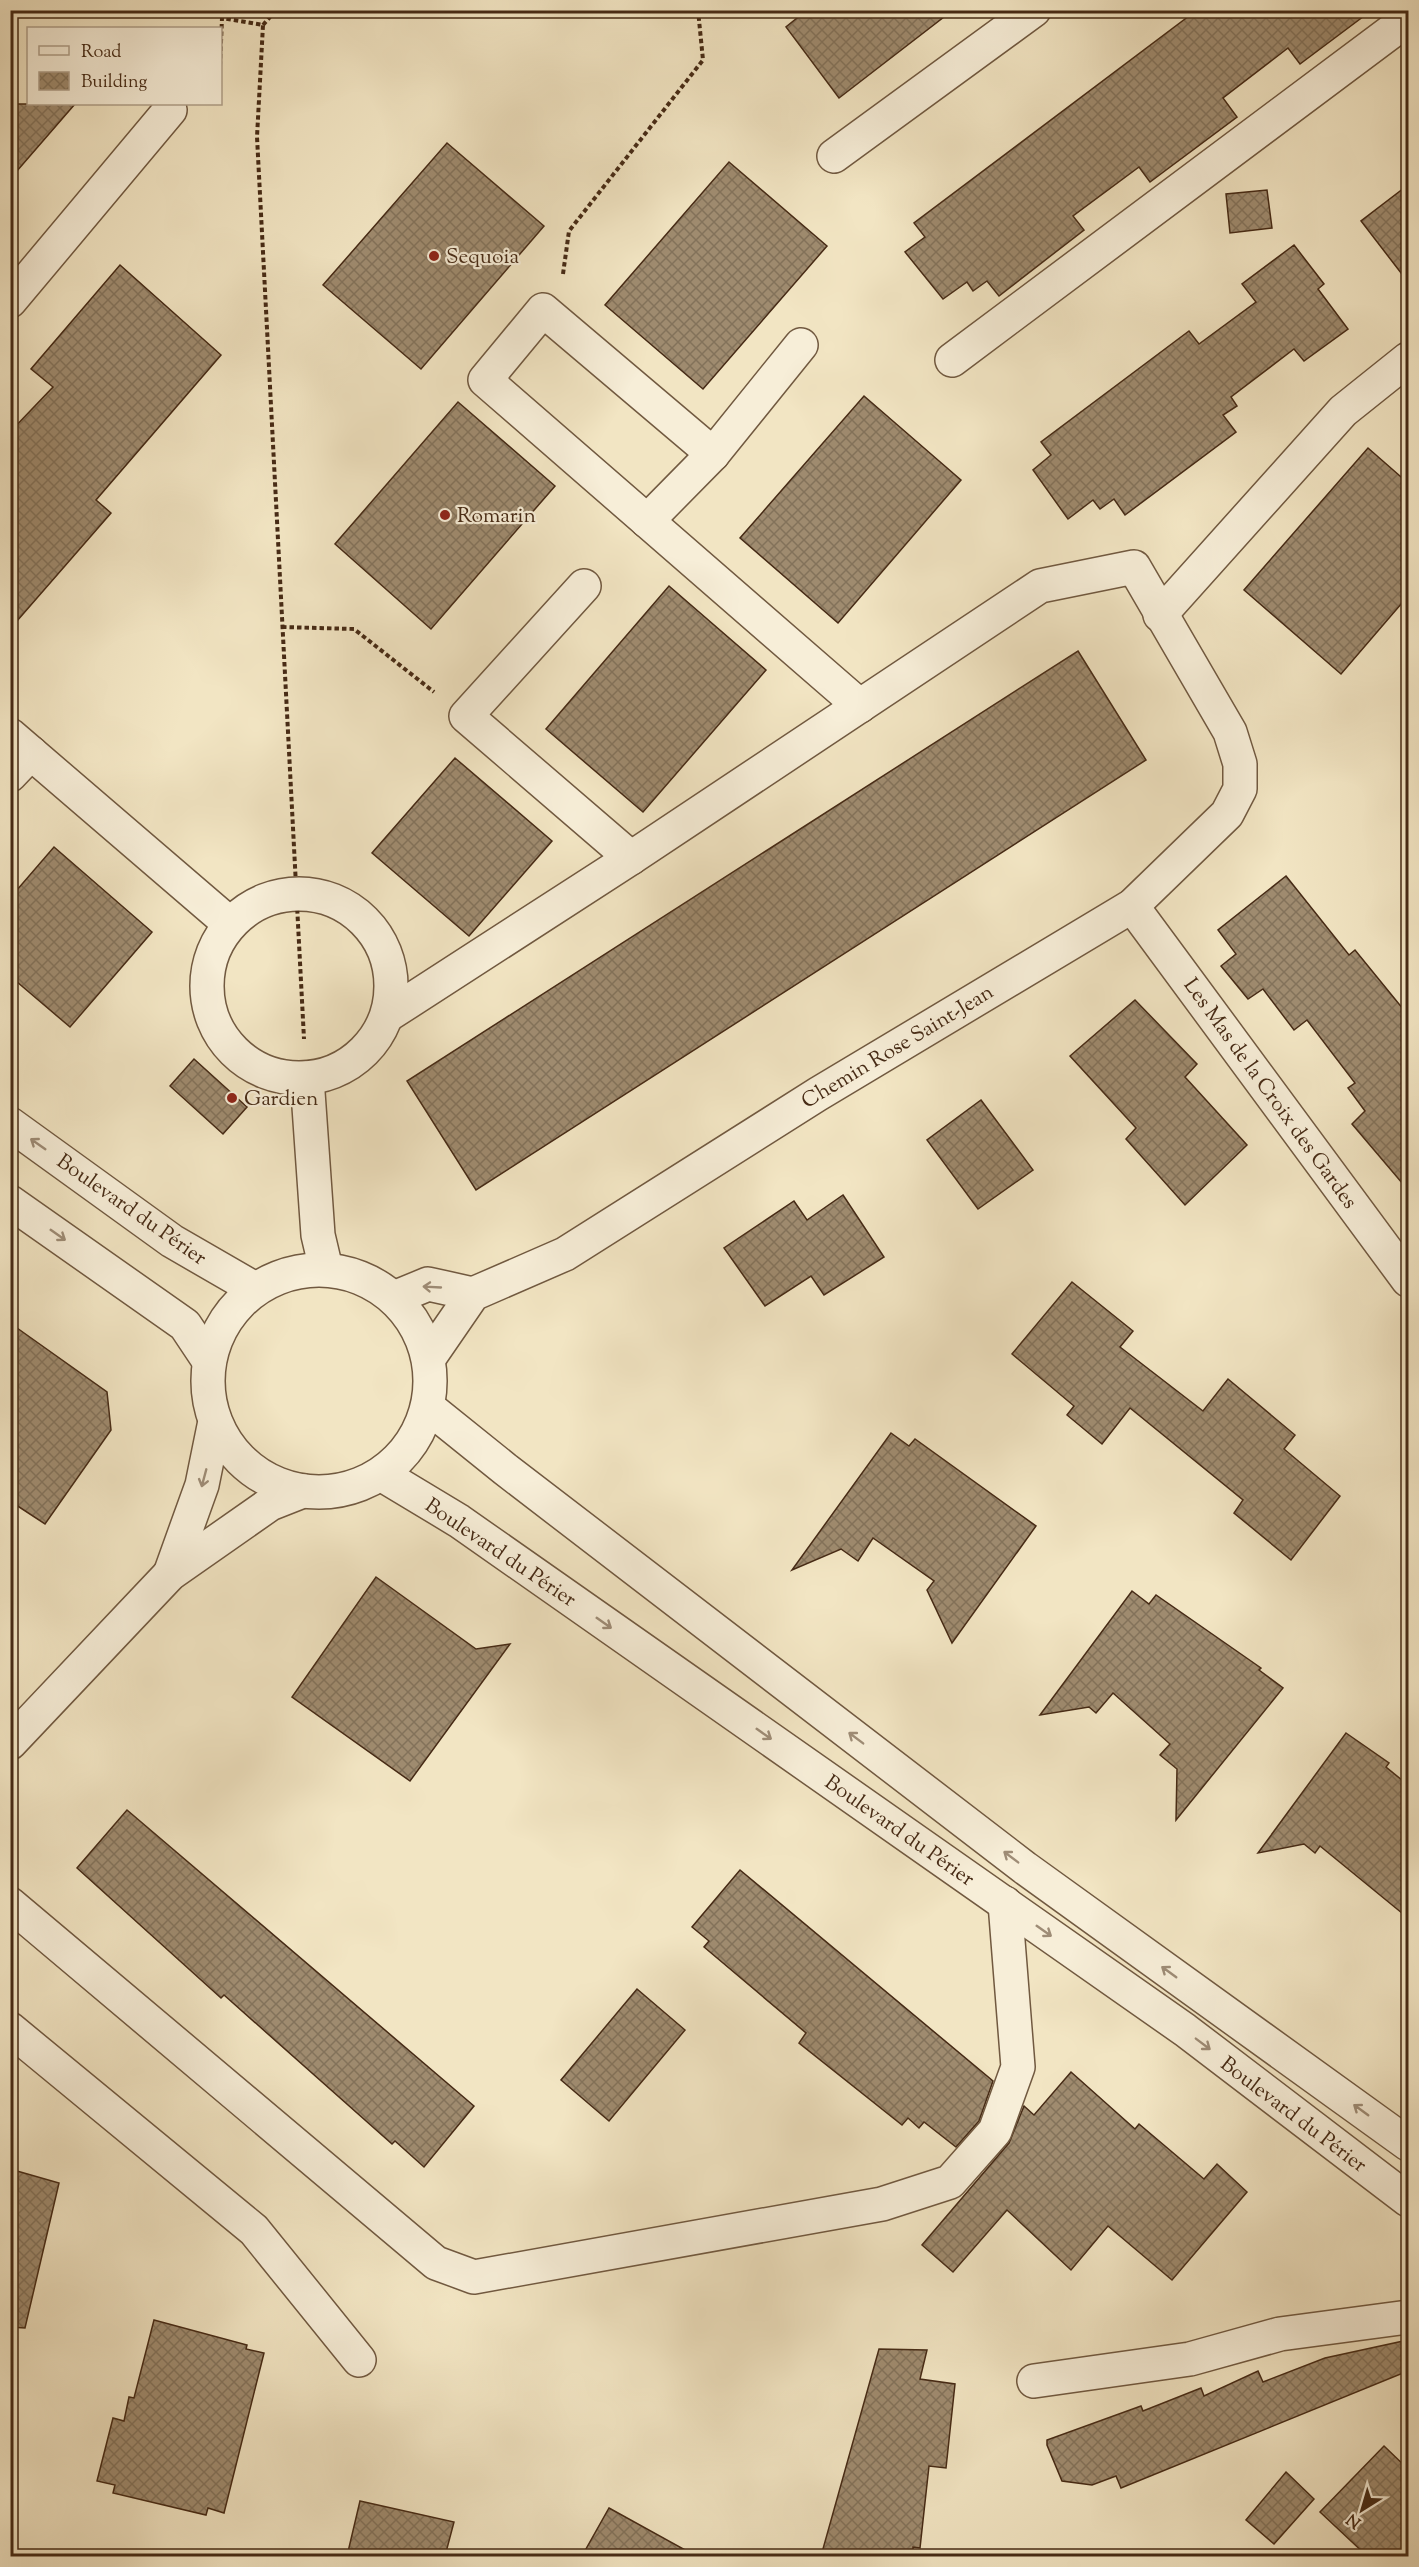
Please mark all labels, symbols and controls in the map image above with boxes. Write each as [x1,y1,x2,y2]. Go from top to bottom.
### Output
legend [27,27,222,105]
text: Road [81,40,121,66]
text: Building [81,70,147,96]
place label: Sequoia [446,243,519,273]
marker: Sequoia [427,249,441,263]
place label: Romarin [457,502,536,532]
marker: Romarin [438,508,452,522]
street label: Les Mas de la Croix des Gardes [1175,972,1364,1216]
street label: Chemin Rose Saint-Jean [796,978,1000,1117]
place label: Gardien [244,1085,318,1115]
marker: Gardien [225,1091,239,1105]
one-way arrow [31,1138,47,1150]
street label: Boulevard du Périer [50,1148,212,1274]
one-way arrow [50,1229,66,1241]
one-way arrow [423,1281,443,1292]
one-way arrow [197,1468,209,1487]
street label: Boulevard du Périer [418,1492,582,1616]
one-way arrow [596,1616,612,1629]
one-way arrow [755,1728,772,1740]
one-way arrow [849,1732,865,1745]
street label: Boulevard du Périer [818,1769,980,1895]
one-way arrow [1004,1850,1020,1863]
one-way arrow [1035,1925,1052,1937]
one-way arrow [1161,1965,1177,1978]
one-way arrow [1195,2037,1211,2050]
street label: Boulevard du Périer [1213,2050,1373,2181]
one-way arrow [1353,2104,1370,2116]
north arrow [1332,2480,1392,2540]
text: N [1342,2507,1367,2533]

